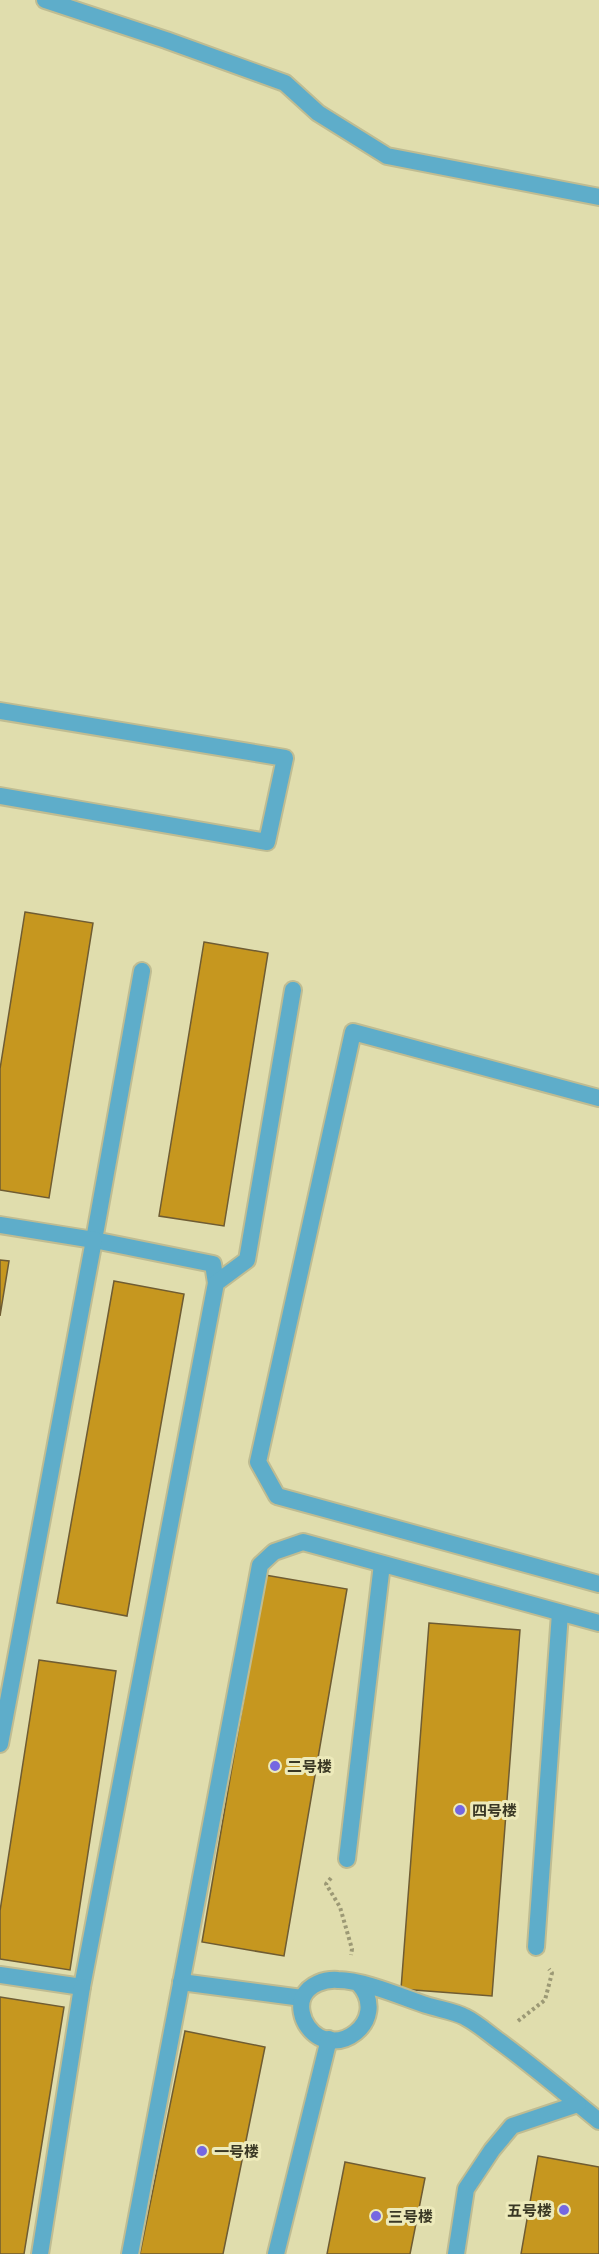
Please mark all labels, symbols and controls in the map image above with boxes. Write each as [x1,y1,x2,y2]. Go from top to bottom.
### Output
place label: 二号楼 [287,1758,332,1775]
marker: 二号楼 [268,1759,282,1773]
place label: 四号楼 [472,1802,517,1819]
marker: 四号楼 [453,1803,467,1817]
place label: 一号楼 [214,2143,259,2160]
marker: 一号楼 [195,2144,209,2158]
place label: 五号楼 [507,2202,552,2219]
marker: 五号楼 [557,2203,571,2217]
place label: 三号楼 [388,2208,433,2225]
marker: 三号楼 [369,2209,383,2223]

